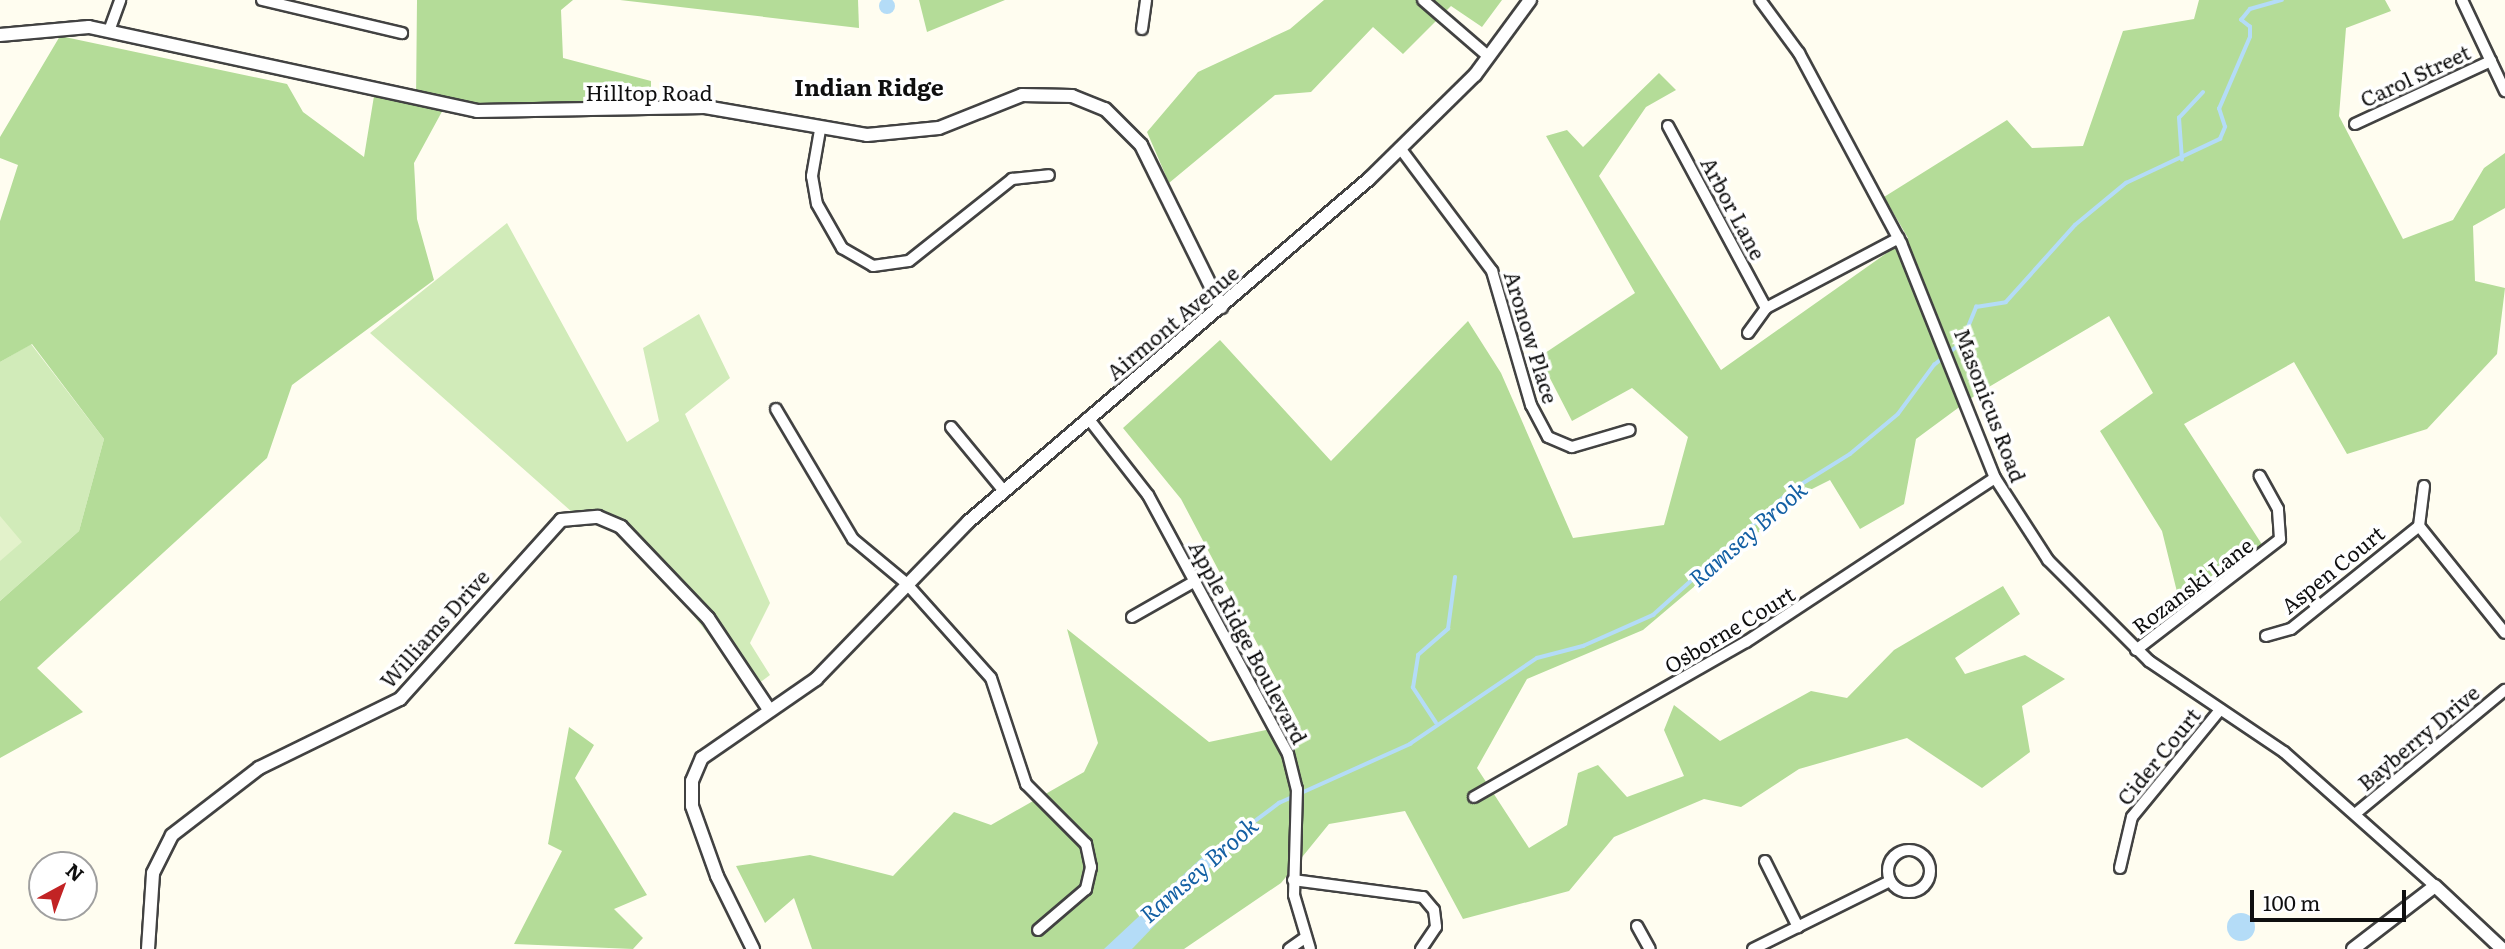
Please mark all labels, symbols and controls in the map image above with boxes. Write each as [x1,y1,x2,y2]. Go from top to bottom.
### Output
street label: Carol Street [2356,39,2474,111]
district label: Indian Ridge [794,72,944,100]
street label: Hilltop Road [585,79,713,105]
street label: Arbor Lane [1696,152,1772,264]
street label: Airmont Avenue [1101,260,1243,384]
street label: Aronow Place [1500,268,1564,406]
street label: Masonicus Road [1950,325,2032,485]
water label: Ramsey Brook [1682,474,1812,592]
street label: Aspen Court [2275,520,2389,618]
street label: Rozanski Lane [2127,531,2257,639]
street label: Apple Ridge Boulevard [1185,536,1313,748]
street label: Williams Drive [374,564,494,692]
street label: Osborne Court [1659,580,1799,678]
street label: Bayberry Drive [2352,679,2484,795]
street label: Cider Court [2111,702,2205,810]
water label: Ramsey Brook [1133,810,1263,928]
north arrow [28,851,98,921]
text: N [60,856,91,887]
scale bar [2253,876,2409,920]
text: 100 m [2263,886,2320,917]

